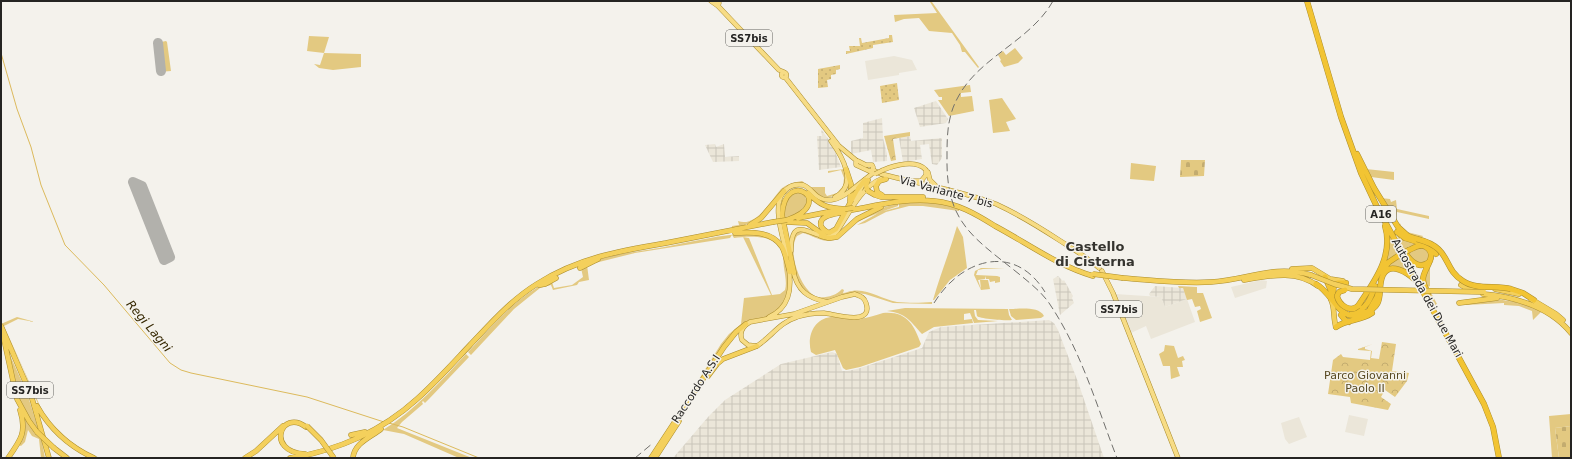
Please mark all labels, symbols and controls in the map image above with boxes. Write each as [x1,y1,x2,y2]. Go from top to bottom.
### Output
road number: SS7bis [726,30,772,46]
street label: Via Variante 7 bis [898,173,994,211]
road number: A16 [1366,206,1396,222]
street label: Autostrada dei Due Mari [1389,236,1465,360]
district label: Castello di Cisterna [1055,239,1135,269]
water label: Regi Lagni [123,297,175,355]
road number: SS7bis [1096,301,1142,317]
street label: Raccordo A.S.I [669,352,723,426]
park label: Parco Giovanni Paolo II [1324,369,1406,395]
road number: SS7bis [7,382,53,398]

